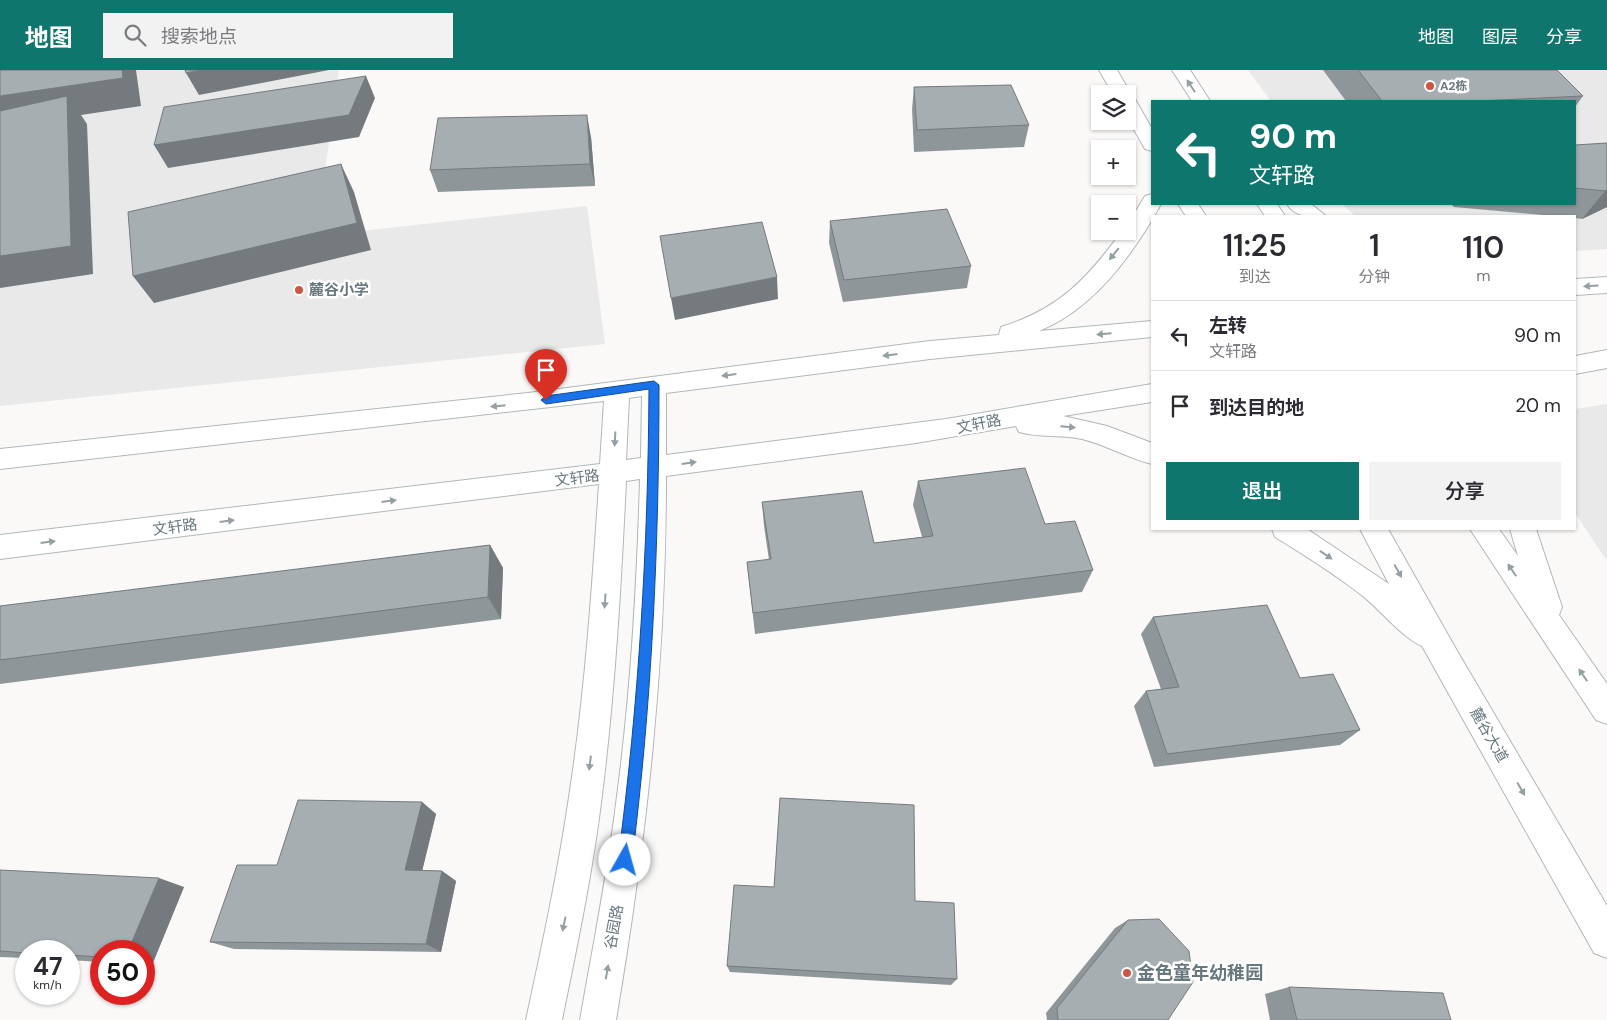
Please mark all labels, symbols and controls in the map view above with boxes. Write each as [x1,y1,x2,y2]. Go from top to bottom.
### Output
search box [103,13,453,58]
icon: search [121,21,149,49]
text: 地图 [25,22,73,53]
text: 搜索地点 [161,24,237,49]
text: 地图 [1418,25,1454,49]
text: 图层 [1482,25,1518,49]
text: 分享 [1546,25,1582,49]
place label: A2栋 [1440,78,1467,94]
one-way arrow [1187,79,1196,92]
marker: A2栋 [1424,80,1436,92]
map controls [1091,85,1136,240]
button: layers [1091,85,1136,130]
text: 90 m [1249,113,1337,159]
icon: left [1166,120,1231,185]
button: + [1091,140,1136,185]
text: 文轩路 [1249,161,1315,190]
button: − [1091,195,1136,240]
text: 11:25 [1223,226,1287,265]
text: 1 [1369,226,1380,265]
text: 110 [1462,228,1504,267]
one-way arrow [1109,248,1120,261]
text: m [1476,265,1490,286]
text: 到达 [1239,266,1271,287]
text: 分钟 [1359,266,1391,287]
place label: 麓谷小学 [309,280,369,300]
one-way arrow [1583,283,1599,291]
marker: 麓谷小学 [293,284,305,296]
text: 左转 [1209,313,1247,338]
icon: left [1166,322,1194,350]
text: 90 m [1514,323,1561,348]
one-way arrow [1096,330,1112,338]
text: 文轩路 [1209,341,1257,362]
pin [525,349,567,400]
one-way arrow [882,351,898,359]
icon: arrive [532,356,560,384]
one-way arrow [721,371,737,379]
icon: arrive [1166,392,1194,420]
text: 20 m [1515,393,1561,418]
text: 到达目的地 [1209,395,1304,420]
one-way arrow [490,402,506,410]
street label: 文轩路 [955,410,1003,438]
one-way arrow [1060,423,1076,431]
one-way arrow [610,432,618,448]
one-way arrow [681,459,697,467]
button: 退出 [1166,462,1359,520]
button: 分享 [1369,462,1561,520]
street label: 文轩路 [553,465,601,491]
one-way arrow [381,497,397,505]
street label: 文轩路 [151,514,199,540]
one-way arrow [220,517,236,525]
one-way arrow [41,538,57,546]
one-way arrow [1319,550,1333,560]
one-way arrow [1507,563,1517,577]
one-way arrow [1394,564,1402,579]
one-way arrow [601,594,609,610]
one-way arrow [1578,668,1588,682]
street label: 麓谷大道 [1465,704,1513,766]
one-way arrow [586,756,594,772]
one-way arrow [1516,783,1525,796]
position arrow [598,833,650,885]
street label: 谷园路 [600,903,628,951]
one-way arrow [560,916,568,932]
speed limit sign: 50 [90,940,155,1005]
text: 47 [33,950,62,983]
place label: 金色童年幼稚园 [1137,961,1263,985]
one-way arrow [603,964,611,980]
marker: 金色童年幼稚园 [1121,967,1133,979]
text: km/h [33,977,62,993]

